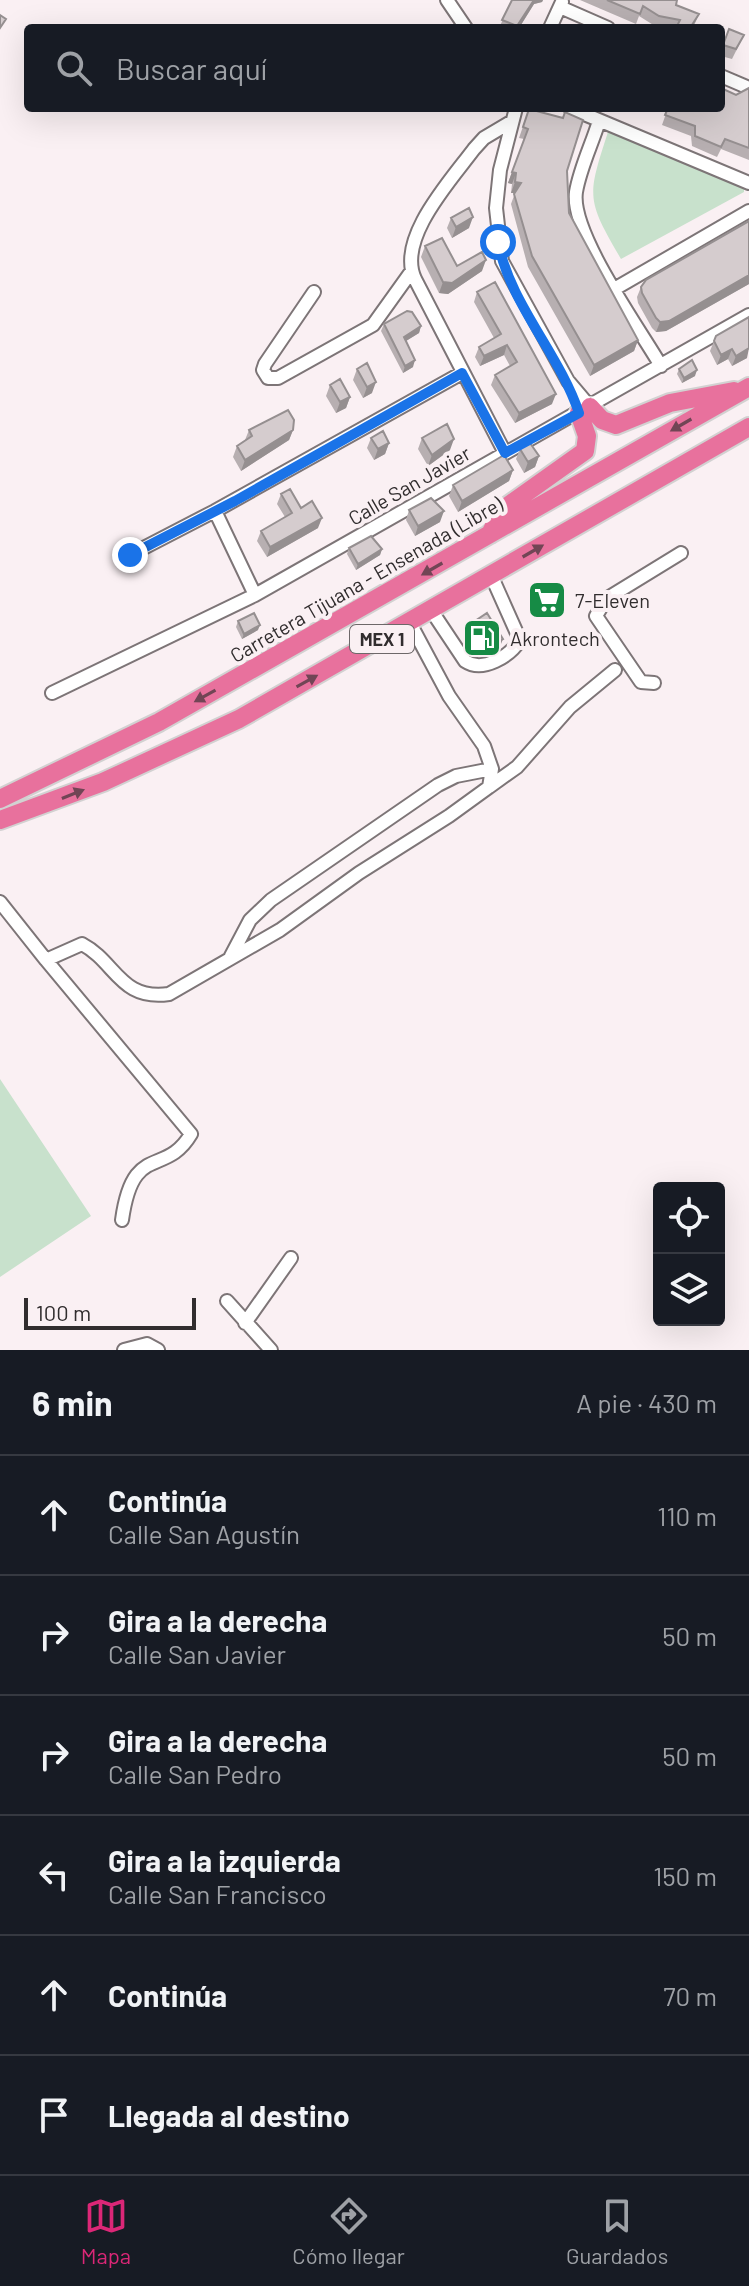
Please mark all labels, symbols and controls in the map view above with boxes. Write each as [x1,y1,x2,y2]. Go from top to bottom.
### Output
search box [24,24,725,112]
icon: search [52,46,96,90]
text: Buscar aquí [116,50,267,86]
route start [480,224,516,260]
one-way arrow [670,418,692,432]
street label: Calle San Javier [344,440,474,530]
street label: Carretera Tijuana - Ensenada (Libre) [226,491,507,667]
route end [112,537,148,573]
one-way arrow [521,544,544,558]
one-way arrow [420,561,443,575]
supermarket icon: 7-Eleven [526,579,568,621]
place label: 7-Eleven [575,588,650,612]
fuel station icon: Akrontech [461,617,503,659]
road number: MEX 1 [350,625,414,653]
place label: Akrontech [510,626,600,650]
one-way arrow [296,674,319,688]
one-way arrow [194,689,216,703]
one-way arrow [61,787,85,800]
map controls [653,1182,725,1326]
button: locate [653,1182,725,1254]
button: layers [653,1254,725,1326]
scale bar [24,1294,196,1330]
text: 100 m [36,1299,91,1325]
text: 6 min [32,1382,113,1423]
text: A pie · 430 m [576,1387,717,1418]
text: Continúa [108,1482,227,1518]
icon: ahead [32,1493,76,1537]
text: 110 m [657,1500,717,1531]
text: Calle San Agustín [108,1518,300,1549]
text: Gira a la derecha [108,1602,327,1638]
icon: right [32,1613,76,1657]
text: 50 m [662,1620,717,1651]
text: Calle San Javier [108,1638,286,1669]
text: Gira a la derecha [108,1722,327,1758]
icon: right [32,1733,76,1777]
text: 50 m [662,1740,717,1771]
text: Calle San Pedro [108,1758,282,1789]
text: Gira a la izquierda [108,1842,341,1878]
icon: left [32,1853,76,1897]
text: 150 m [653,1860,717,1891]
text: Calle San Francisco [108,1878,327,1909]
icon: ahead [32,1973,76,2017]
text: Continúa [108,1977,227,2013]
text: 70 m [663,1980,717,2011]
icon: arrive [32,2093,76,2137]
text: Llegada al destino [108,2097,350,2133]
tab: Mapa [81,2194,131,2268]
tab: Cómo llegar [292,2194,405,2268]
tab: Guardados [566,2194,668,2268]

